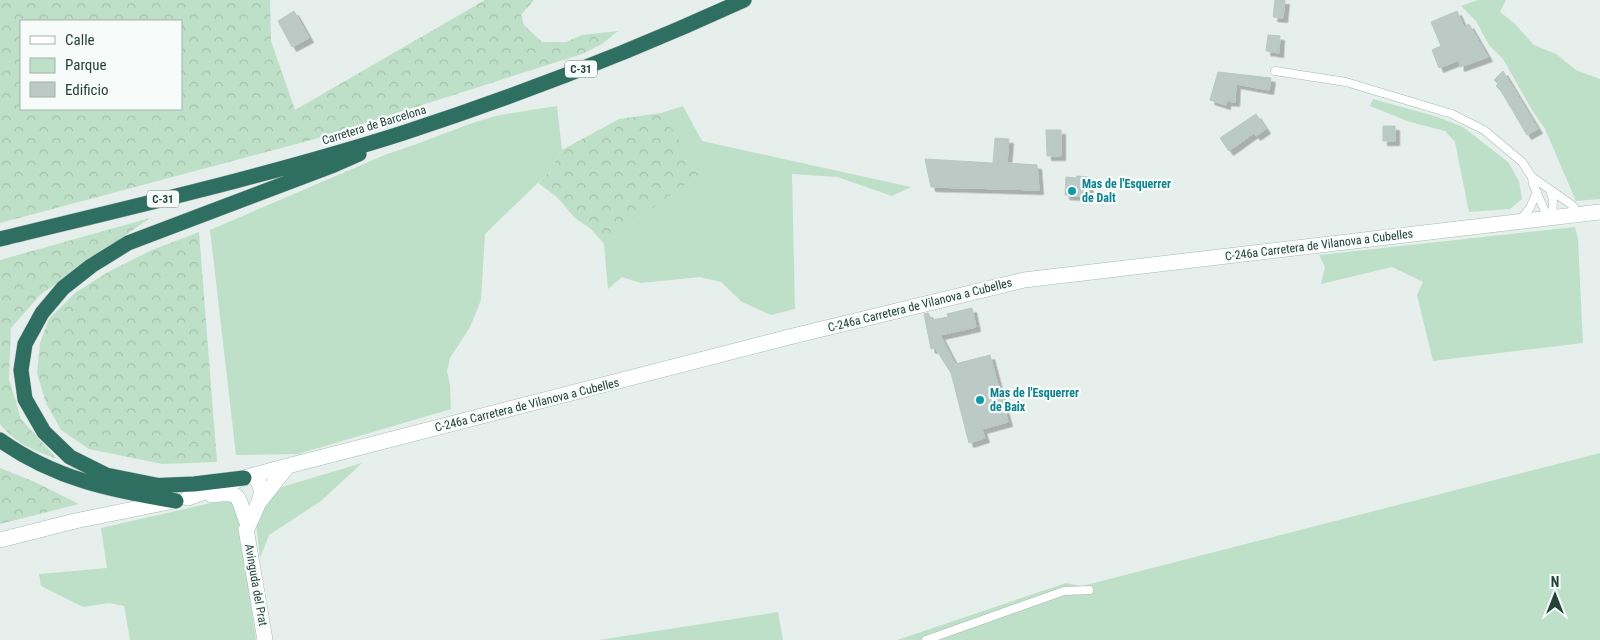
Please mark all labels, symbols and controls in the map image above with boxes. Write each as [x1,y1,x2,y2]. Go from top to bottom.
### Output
legend [20,20,182,110]
text: Calle [65,31,95,49]
text: Parque [65,56,107,74]
road number: C-31 [565,61,597,78]
text: Edificio [65,81,108,99]
street label: Carretera de Barcelona [320,102,428,148]
place label: Mas de l'Esquerrer de Dalt [1082,177,1171,205]
marker: Mas de l'Esquerrer de Dalt [1066,185,1078,197]
road number: C-31 [147,190,179,208]
street label: C-246a Carretera de Vilanova a Cubelles [1224,227,1414,263]
street label: C-246a Carretera de Vilanova a Cubelles [826,275,1014,335]
street label: C-246a Carretera de Vilanova a Cubelles [433,375,621,435]
place label: Mas de l'Esquerrer de Baix [990,386,1079,414]
marker: Mas de l'Esquerrer de Baix [974,394,986,406]
street label: Avinguda del Prat [242,543,270,628]
north arrow [1530,570,1580,620]
text: N [1551,574,1559,590]

